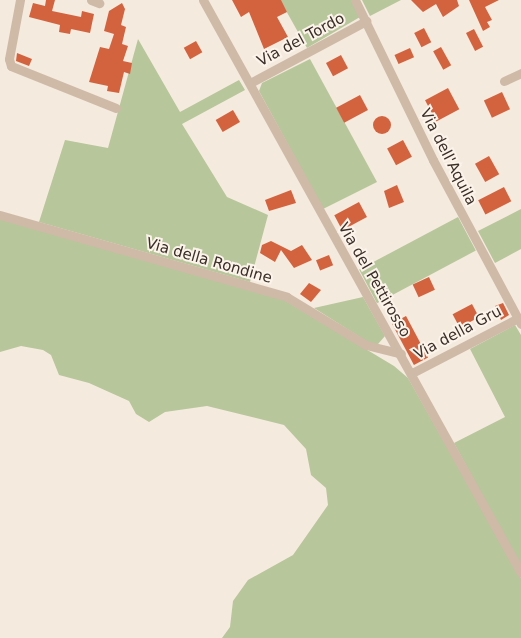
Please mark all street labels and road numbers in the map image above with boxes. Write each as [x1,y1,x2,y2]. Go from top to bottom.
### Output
street label: Via del Tordo [254,9,348,71]
street label: Via dell'Aquila [416,106,480,208]
street label: Via del Pettirosso [334,220,414,340]
street label: Via della Rondine [144,234,274,288]
street label: Via della Gru [411,302,505,364]

